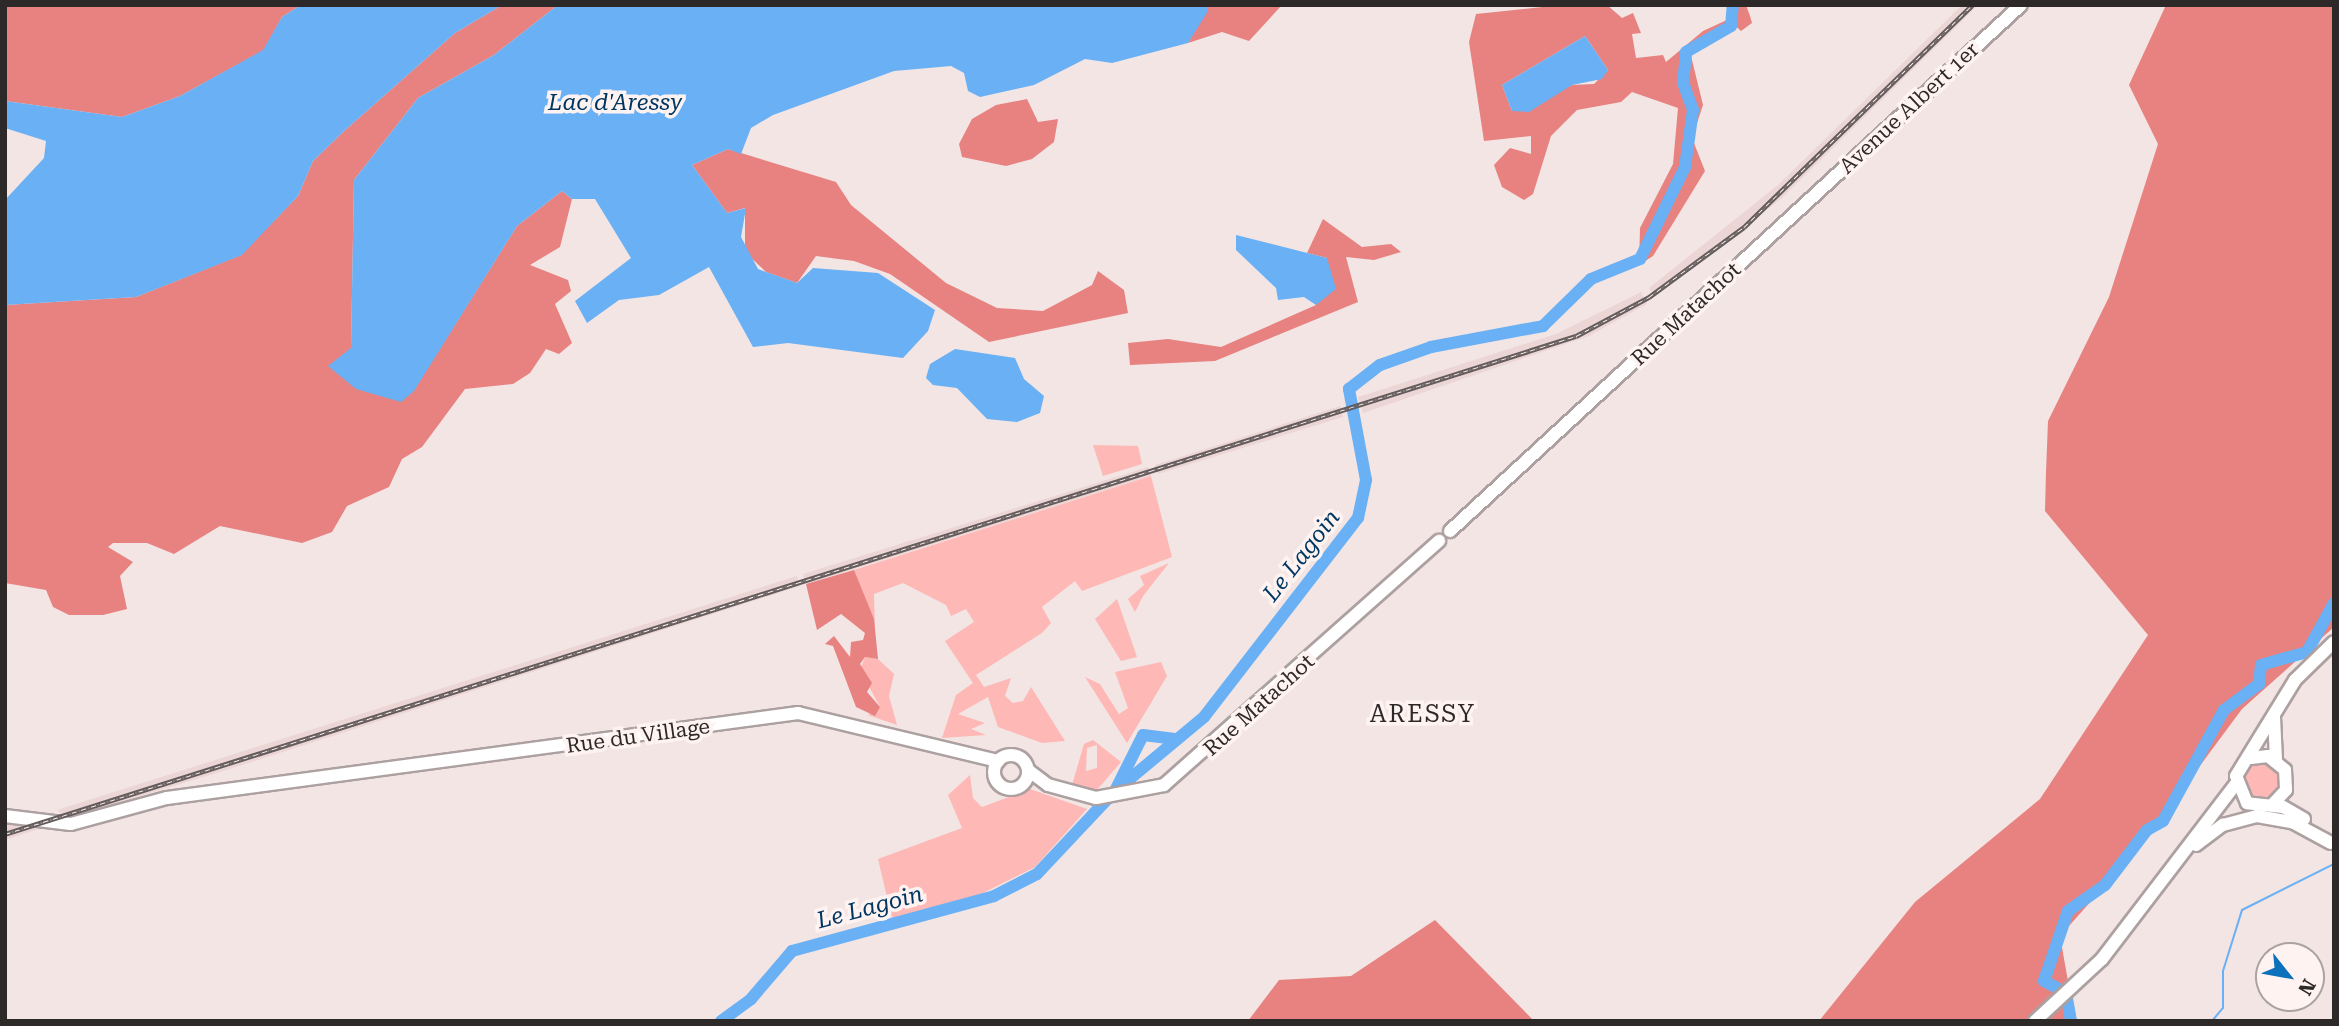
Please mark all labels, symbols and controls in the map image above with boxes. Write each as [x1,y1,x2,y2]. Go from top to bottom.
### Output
street label: Avenue Albert 1er [1834,37,1984,179]
water label: Lac d'Aressy [548,89,682,117]
street label: Rue Matachot [1626,257,1746,371]
water label: Le Lagoin [1258,505,1346,607]
street label: Rue Matachot [1199,649,1319,761]
district label: ARESSY [1371,701,1475,729]
street label: Rue du Village [565,713,711,759]
water label: Le Lagoin [814,881,926,935]
north arrow [2255,942,2325,1012]
text: N [2293,975,2320,999]

